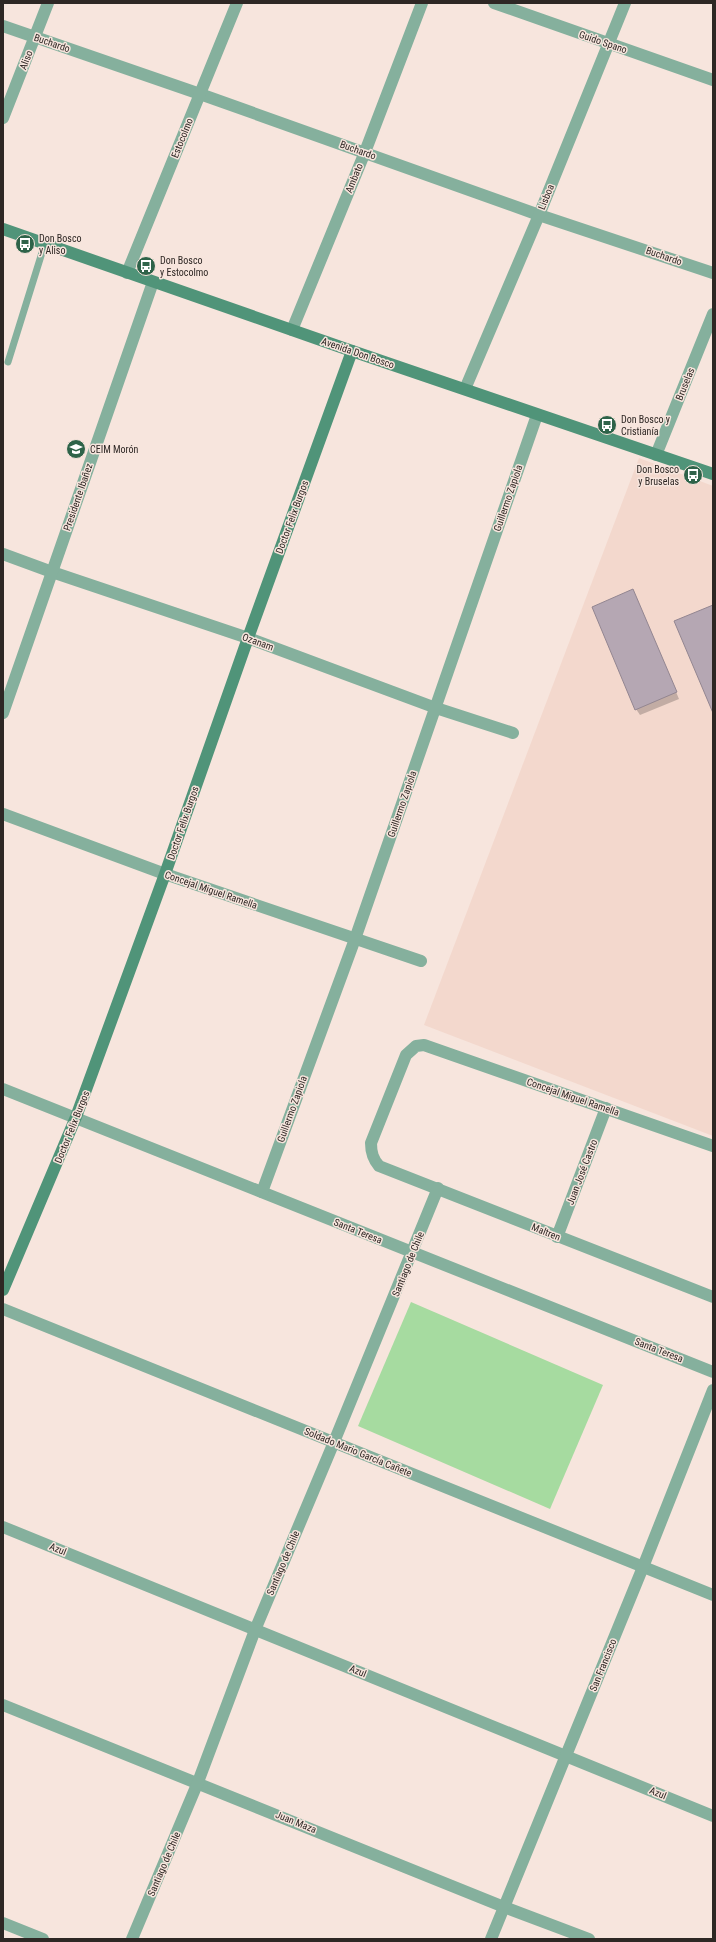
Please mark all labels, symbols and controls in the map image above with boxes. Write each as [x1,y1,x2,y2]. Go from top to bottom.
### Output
street label: Guido Spano [578,29,628,55]
street label: Buchardo [32,32,72,54]
street label: Aliso [17,49,35,71]
street label: Estocolmo [169,117,195,159]
street label: Buchardo [339,138,377,162]
street label: Ambato [343,162,365,194]
street label: Lisboa [536,183,556,211]
bus stop icon: Don Bosco y Aliso [14,233,36,255]
place label: Don Bosco y Aliso [39,233,82,256]
street label: Buchardo [644,245,684,267]
bus stop icon: Don Bosco y Estocolmo [135,255,157,277]
place label: Don Bosco y Estocolmo [160,255,208,278]
street label: Avenida Don Bosco [320,335,396,371]
street label: Bruselas [673,366,697,402]
bus stop icon: Don Bosco y Cristianía [596,414,618,436]
place label: Don Bosco y Cristianía [621,414,670,437]
school or university icon: CEIM Morón [65,438,87,460]
place label: CEIM Morón [90,444,139,455]
street label: Presidente Ibañez [61,462,95,532]
street label: Guillermo Zapiola [491,463,525,533]
place label: Don Bosco y Bruselas [636,464,679,487]
bus stop icon: Don Bosco y Bruselas [682,464,704,486]
street label: Doctor Felix Burgos [274,479,310,555]
street label: Ozanam [241,631,275,653]
street label: Guillermo Zapiola [385,769,419,839]
street label: Doctor Felix Burgos [165,784,201,861]
street label: Concejal Miguel Ramella [163,869,259,911]
street label: Guillermo Zapiola [275,1074,309,1144]
street label: Concejal Miguel Ramella [525,1076,621,1118]
street label: Doctor Felix Burgos [52,1089,92,1165]
street label: Juan José Castro [565,1138,599,1206]
street label: Santa Teresa [332,1216,384,1246]
street label: Maltren [530,1221,562,1243]
street label: Santiago de Chile [390,1230,426,1298]
street label: Santa Teresa [633,1336,685,1364]
street label: Soldado Mario García Cañete [303,1425,414,1479]
street label: Santiago de Chile [264,1529,302,1597]
street label: Azul [48,1541,68,1557]
street label: San Francisco [588,1637,618,1693]
street label: Azul [348,1663,368,1679]
street label: Azul [648,1785,668,1801]
street label: Juan Maza [274,1809,318,1835]
street label: Santiago de Chile [145,1830,183,1898]

